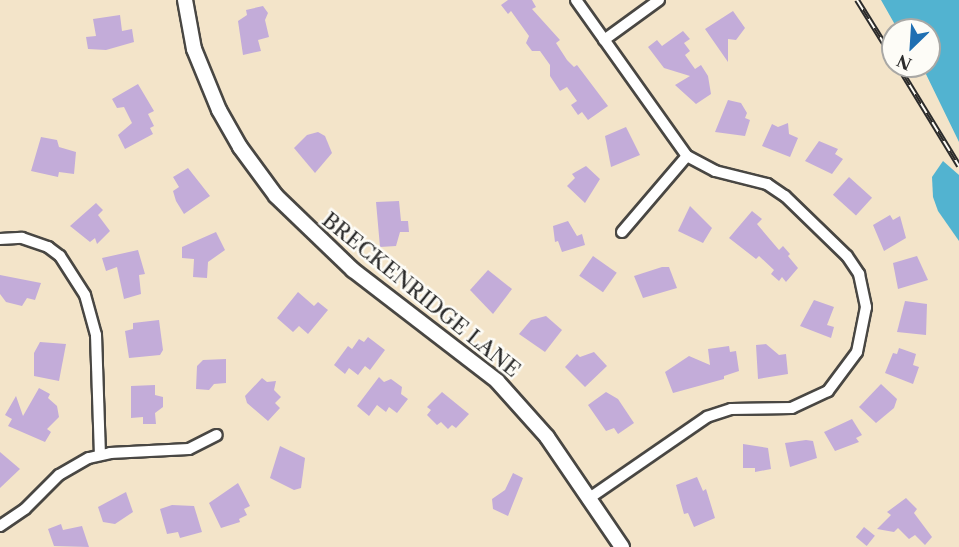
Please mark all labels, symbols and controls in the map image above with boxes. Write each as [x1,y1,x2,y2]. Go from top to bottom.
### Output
north arrow [881,18,941,78]
text: N [894,50,915,75]
street label: BRECKENRIDGE LANE [317,207,525,383]

